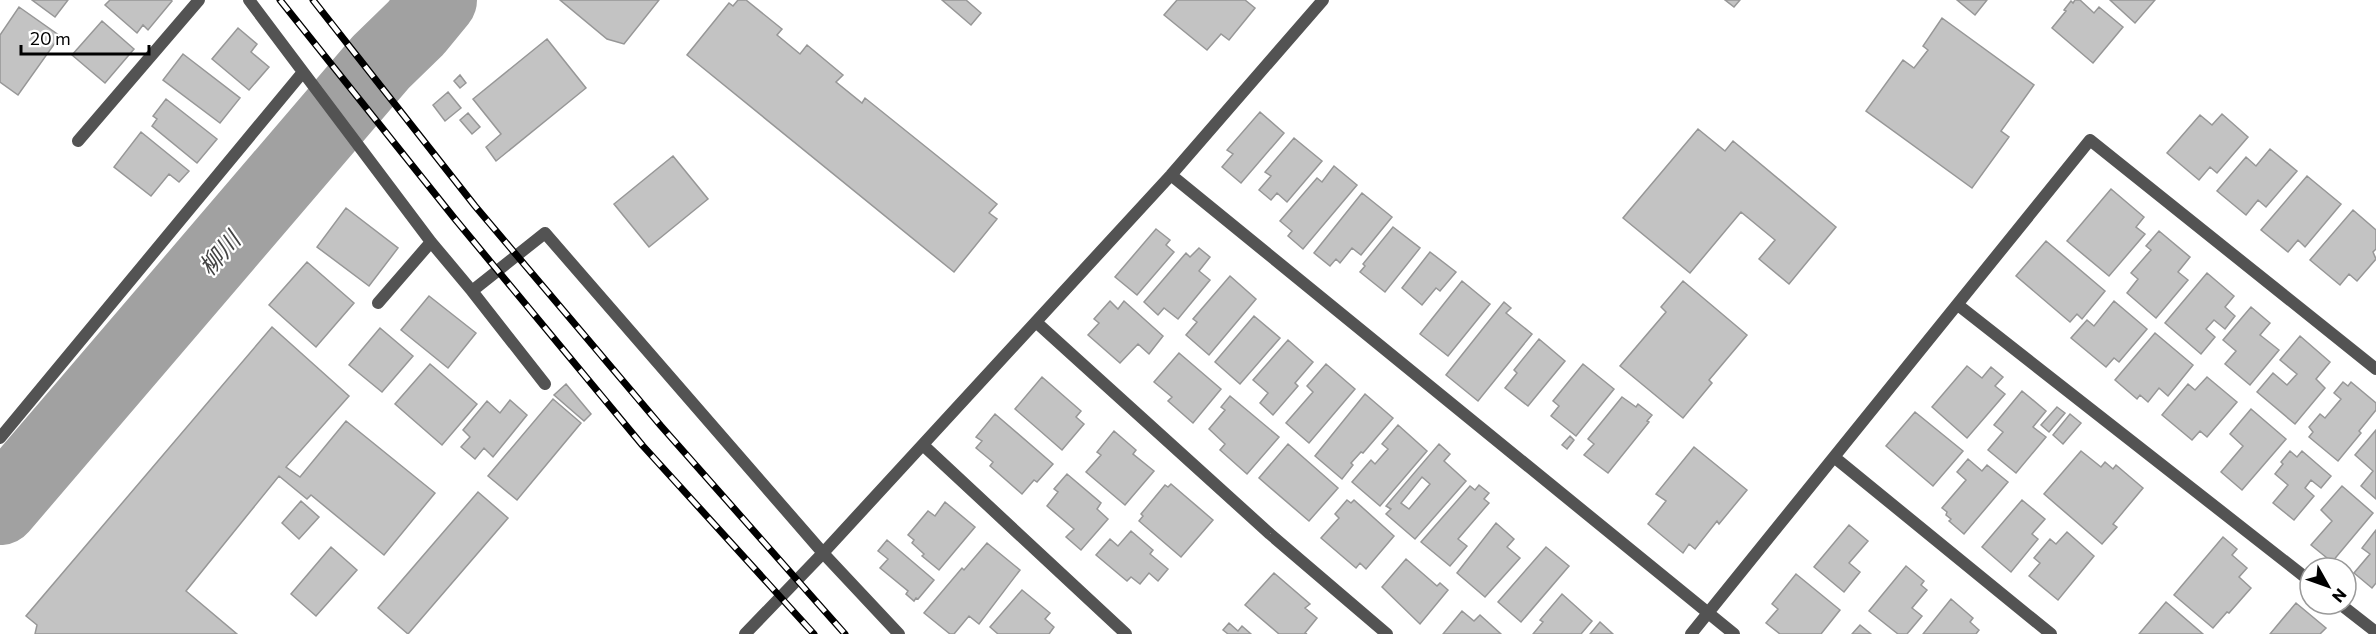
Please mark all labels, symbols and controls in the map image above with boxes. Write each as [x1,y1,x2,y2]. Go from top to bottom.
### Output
scale bar [21,18,148,56]
text: 20 m [30,27,71,49]
water label: 柳川 [192,223,248,281]
north arrow [2298,556,2358,616]
text: N [2329,585,2351,607]

